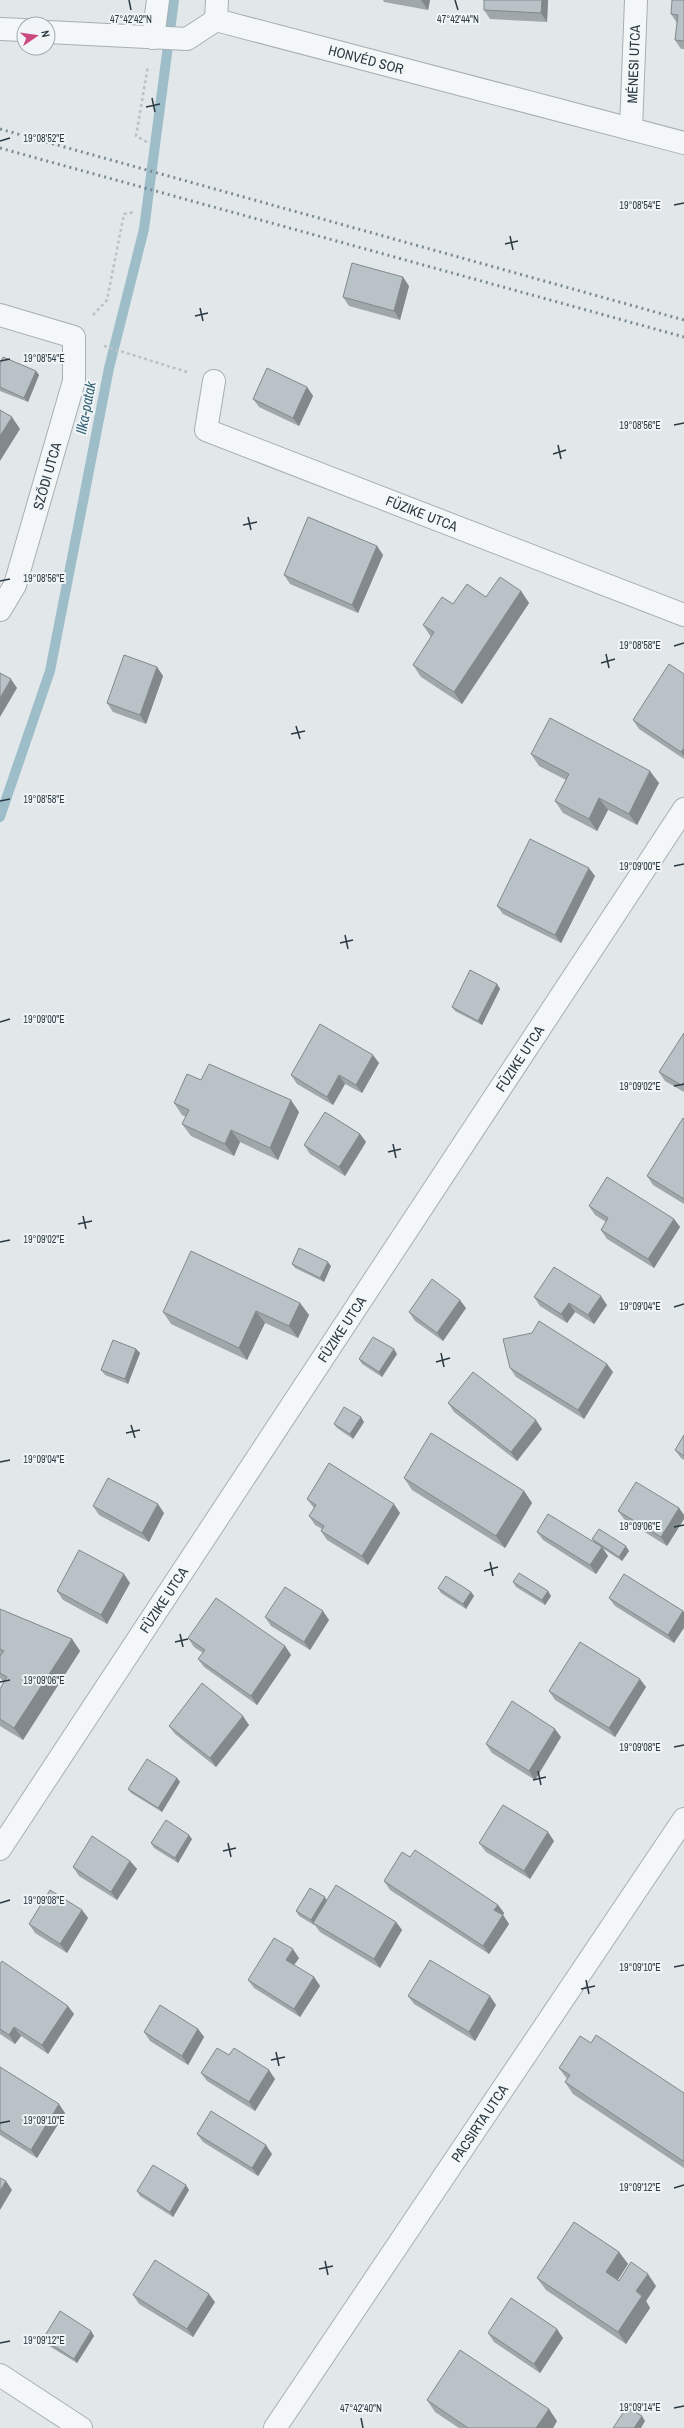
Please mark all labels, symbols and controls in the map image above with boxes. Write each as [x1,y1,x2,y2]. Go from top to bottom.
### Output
text: 47°42'42"N [110,13,152,26]
text: 47°42'44"N [437,13,479,26]
north arrow [16,16,56,56]
street label: MÉNESI UTCA [623,24,644,104]
text: N [38,29,53,38]
street label: HONVÉD SOR [326,41,406,78]
text: 19°08'52"E [23,132,65,145]
text: 19°08'54"E [619,199,661,212]
text: 19°08'54"E [23,352,65,365]
water label: Ilka-patak [70,379,101,436]
text: 19°08'56"E [619,419,661,432]
street label: SZŐDI UTCA [29,440,65,512]
street label: FÜZIKE UTCA [383,492,460,536]
text: 19°08'56"E [23,572,65,585]
text: 19°08'58"E [619,639,661,652]
text: 19°08'58"E [23,793,65,806]
text: 19°09'00"E [619,860,661,873]
text: 19°09'00"E [23,1013,65,1026]
street label: FÜZIKE UTCA [492,1022,548,1095]
text: 19°09'02"E [619,1080,661,1093]
text: 19°09'02"E [23,1233,65,1246]
street label: FÜZIKE UTCA [314,1293,370,1366]
text: 19°09'04"E [619,1300,661,1313]
text: 19°09'04"E [23,1453,65,1466]
text: 19°09'06"E [619,1520,661,1533]
street label: FÜZIKE UTCA [136,1563,192,1636]
text: 19°09'06"E [23,1674,65,1687]
text: 19°09'08"E [619,1741,661,1754]
text: 19°09'08"E [23,1894,65,1907]
text: 19°09'10"E [619,1961,661,1974]
street label: PACSIRTA UTCA [447,2081,512,2165]
text: 19°09'10"E [23,2114,65,2127]
text: 19°09'12"E [619,2181,661,2194]
text: 19°09'12"E [23,2334,65,2347]
text: 19°09'14"E [619,2401,661,2414]
text: 47°42'40"N [340,2402,382,2415]

